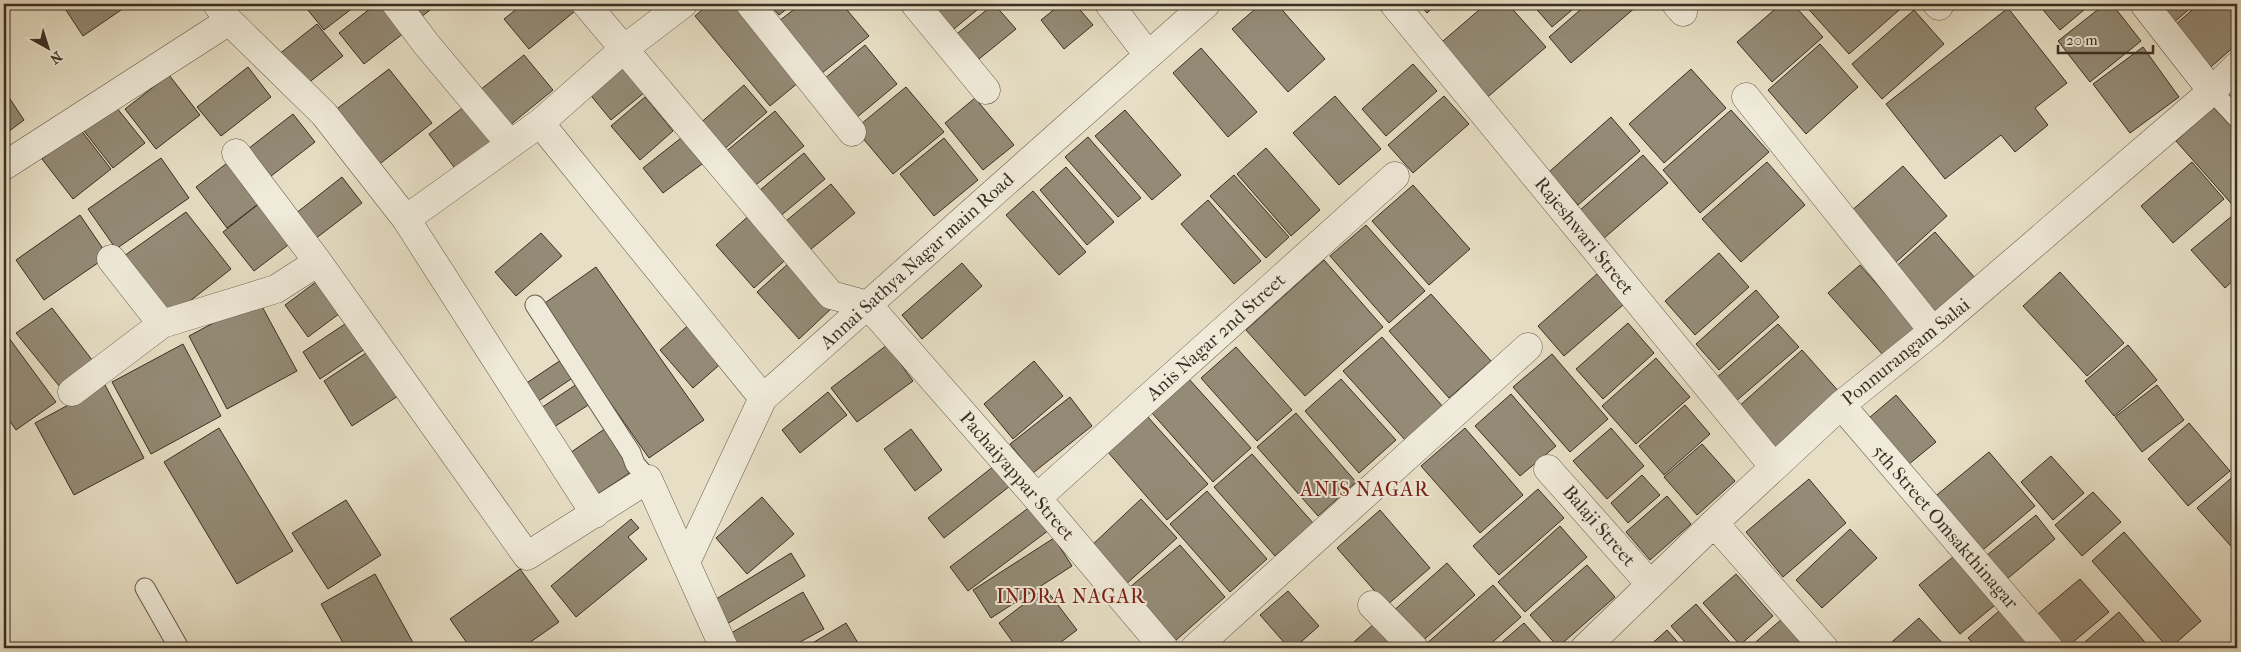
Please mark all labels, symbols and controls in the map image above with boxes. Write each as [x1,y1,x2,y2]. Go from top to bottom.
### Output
north arrow [22,22,72,72]
scale bar [2058,22,2154,54]
text: 20 m [2066,31,2098,49]
text: N [46,48,65,68]
street label: Annai Sathya Nagar main Road [815,168,1019,354]
street label: Rajeshwari Street [1530,173,1638,299]
street label: Anis Nagar 2nd Street [1141,269,1290,406]
street label: Ponnurangam Salai [1838,293,1975,410]
street label: Pachaiyappar Street [955,407,1079,545]
street label: 5th Street Omsakthinagar [1868,440,2023,614]
district label: ANIS NAGAR [1299,478,1430,501]
street label: Balaji Street [1558,481,1640,571]
district label: INDRA NAGAR [996,585,1146,608]

